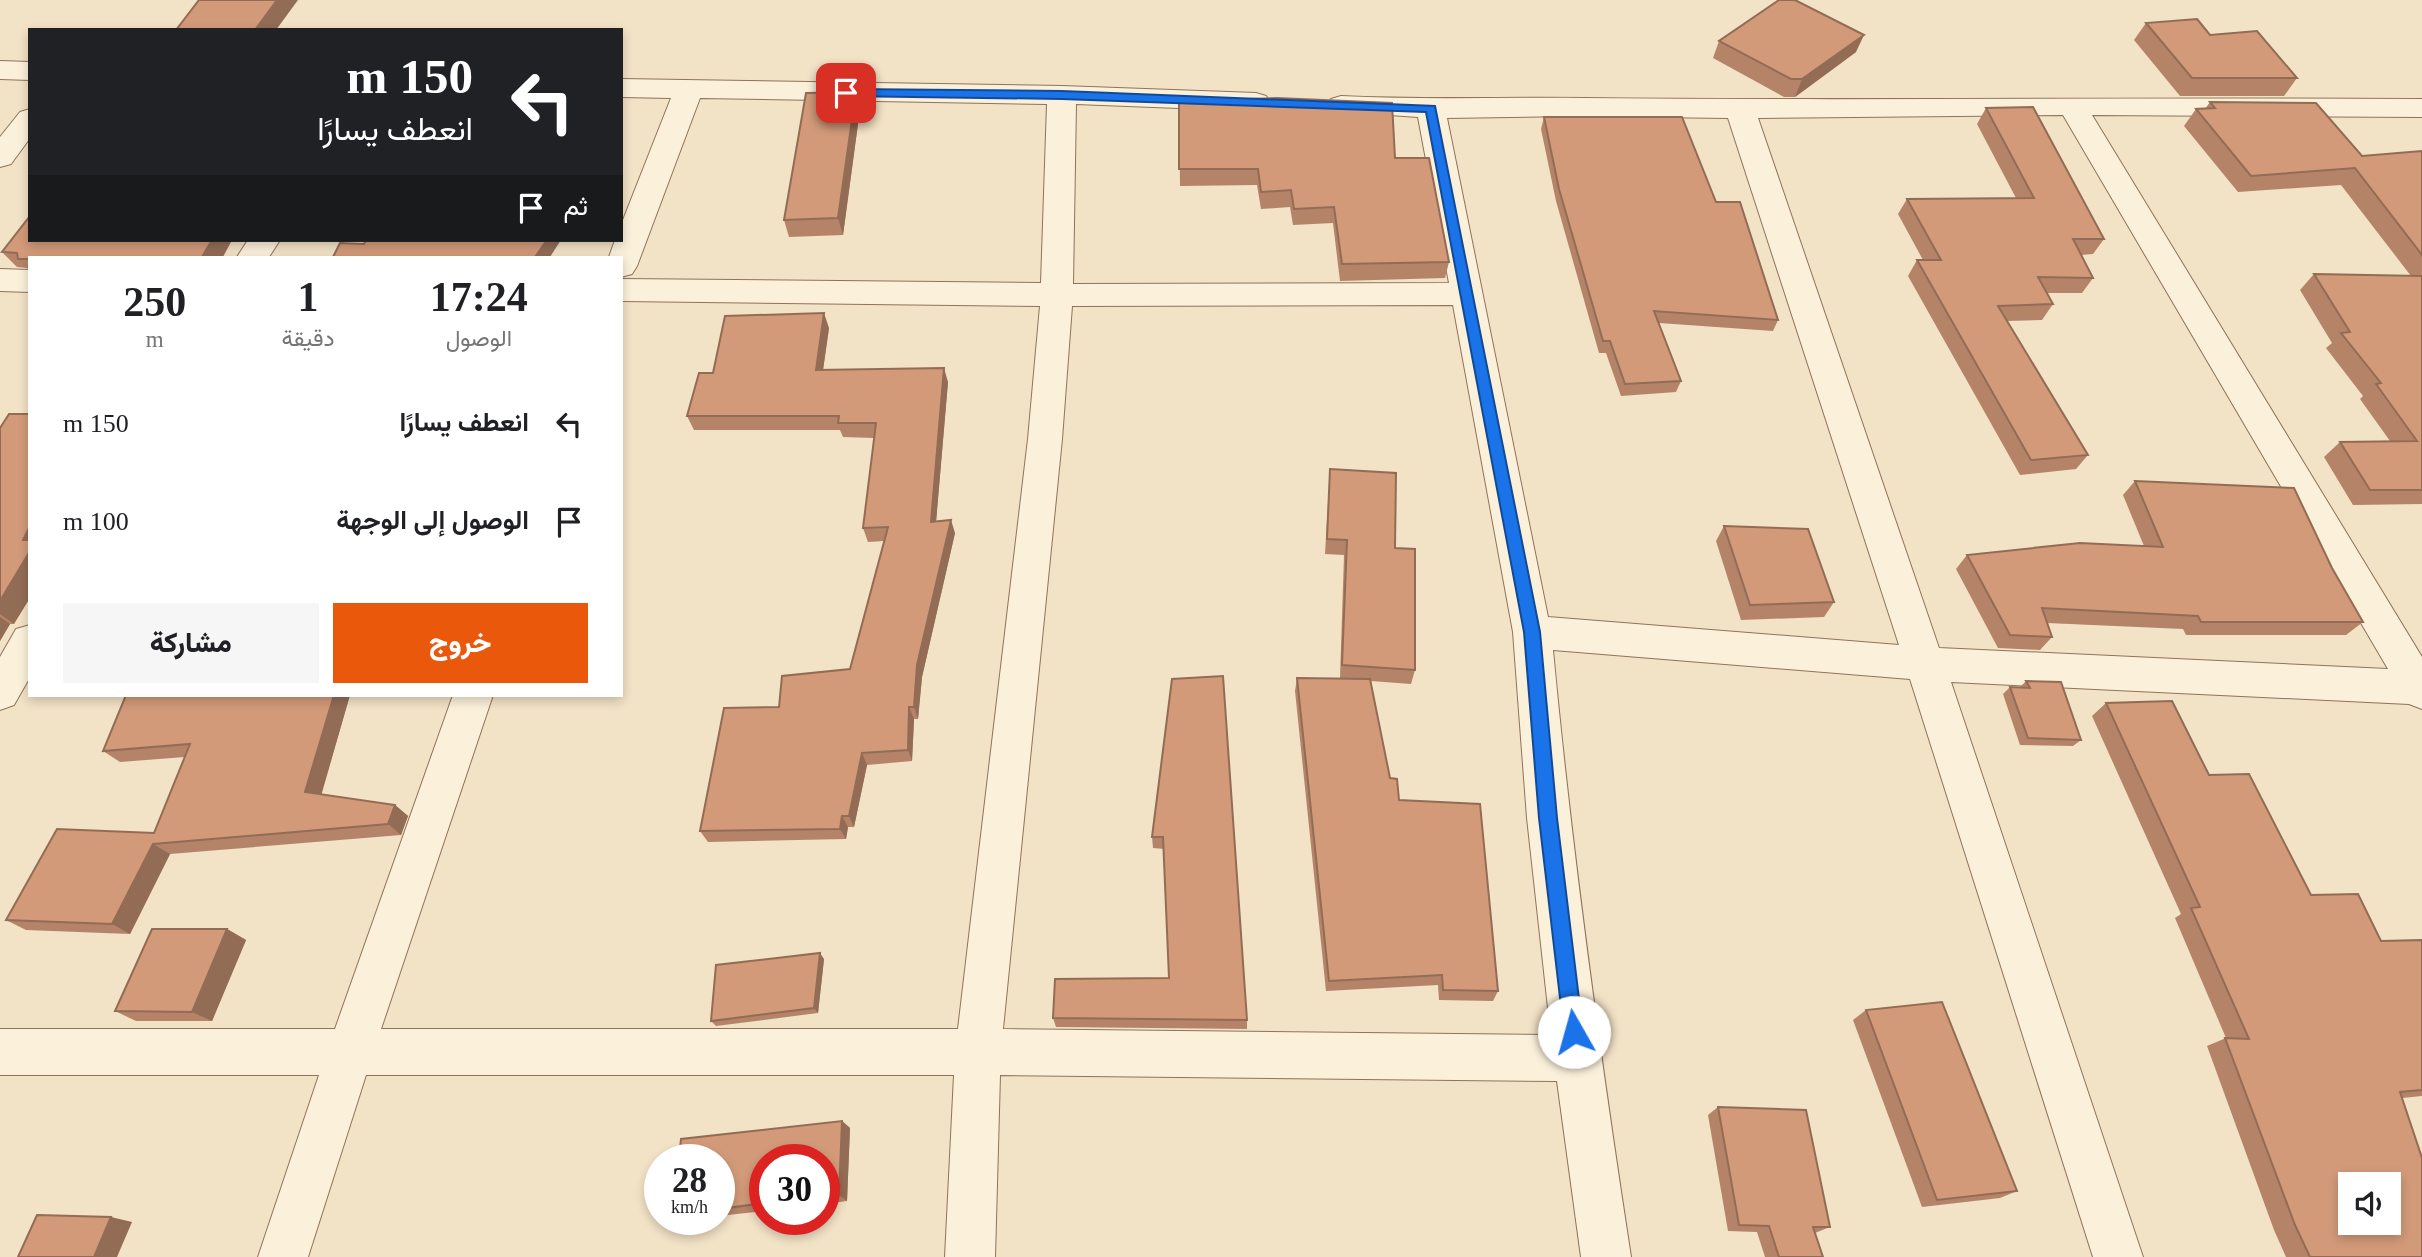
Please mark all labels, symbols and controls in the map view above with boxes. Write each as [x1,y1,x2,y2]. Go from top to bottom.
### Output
text: 150 m [346,49,473,104]
icon: left [497,56,588,147]
pin [816,63,876,123]
icon: arrive [827,74,865,112]
text: انعطف يسارًا [317,111,473,147]
icon: arrive [512,189,550,227]
text: ثم [564,192,588,221]
text: 1 [298,274,319,320]
text: 17:24 [430,274,528,320]
text: 250 [123,279,186,325]
text: دقيقة [281,326,335,351]
text: الوصول [446,326,512,351]
text: m [146,327,164,352]
icon: left [550,405,588,443]
text: انعطف يسارًا [399,408,529,437]
text: 150 m [63,409,129,438]
icon: arrive [550,503,588,541]
text: الوصول إلى الوجهة [336,506,529,535]
text: 100 m [63,507,129,536]
button: مشاركة [63,603,319,683]
button: خروج [333,603,588,683]
position arrow [1537,995,1611,1069]
speed limit sign: 30 [749,1144,840,1235]
text: 28 [672,1161,707,1200]
map controls [2338,1172,2401,1235]
button: sound [2338,1172,2401,1235]
text: km/h [671,1197,708,1217]

